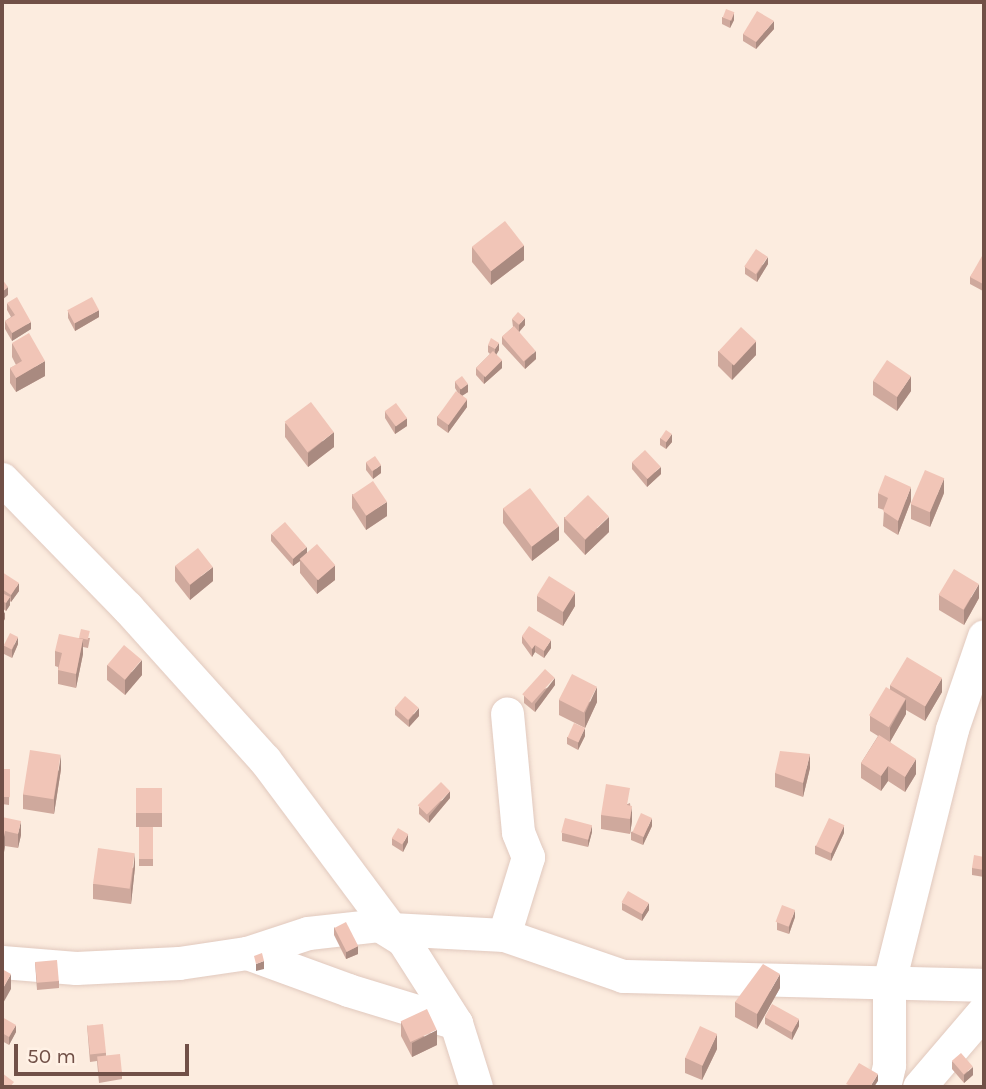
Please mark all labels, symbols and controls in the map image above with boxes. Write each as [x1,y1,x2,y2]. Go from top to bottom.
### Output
scale bar [18,1030,192,1074]
text: 50 m [27,1044,76,1068]

